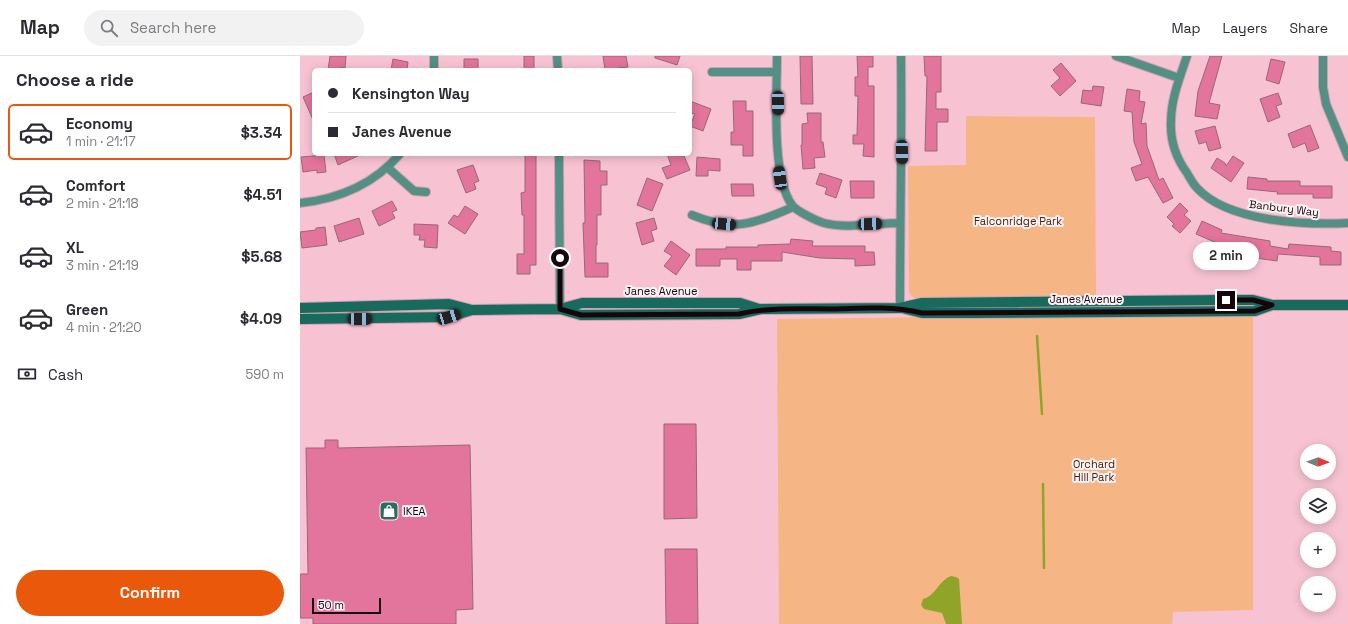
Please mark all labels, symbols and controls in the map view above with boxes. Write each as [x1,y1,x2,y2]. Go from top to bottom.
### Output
search box [84,10,364,46]
text: Map [20,15,60,40]
icon: search [98,17,120,39]
text: Search here [130,18,216,37]
text: Map [1171,19,1201,37]
text: Layers [1223,19,1267,37]
text: Share [1289,19,1328,37]
text: Choose a ride [16,68,134,91]
text: Kensington Way [352,84,470,103]
car [772,91,784,115]
icon: car [18,114,54,150]
text: Economy [66,114,133,133]
text: Janes Avenue [352,122,452,141]
text: $3.34 [241,123,282,142]
text: 1 min · 21:17 [66,133,136,150]
car [896,140,908,164]
car [772,165,788,191]
icon: car [18,176,54,212]
text: Comfort [66,176,126,195]
text: $4.51 [243,185,282,204]
text: 2 min · 21:18 [66,195,139,212]
street label: Banbury Way [1248,197,1320,219]
park label: Falconridge Park [974,214,1062,228]
car [712,217,736,231]
car [858,218,882,230]
icon: car [18,238,54,274]
text: XL [66,238,84,257]
callout: 2 min [1193,242,1259,270]
text: $5.68 [241,247,282,266]
text: 2 min [1209,247,1243,264]
route start [551,249,569,267]
text: 3 min · 21:19 [66,257,139,274]
street label: Janes Avenue [624,284,698,298]
route end [1217,291,1235,309]
street label: Janes Avenue [1049,292,1123,306]
icon: car [18,300,54,336]
text: Green [66,300,108,319]
car [436,308,462,326]
text: $4.09 [240,309,282,328]
car [348,313,372,325]
text: 4 min · 21:20 [66,319,142,336]
icon: cash [16,363,38,385]
text: Cash [48,365,83,384]
text: 590 m [245,366,284,383]
north arrow [1300,444,1336,480]
map controls [1300,444,1336,612]
park label: Orchard Hill Park [1073,457,1115,484]
button: layers [1300,488,1336,524]
shop icon: IKEA [378,500,400,522]
place label: IKEA [403,504,426,518]
button: + [1300,532,1336,568]
button: Confirm [16,570,284,616]
button: − [1300,576,1336,612]
scale bar [312,596,381,615]
text: 50 m [318,598,344,612]

